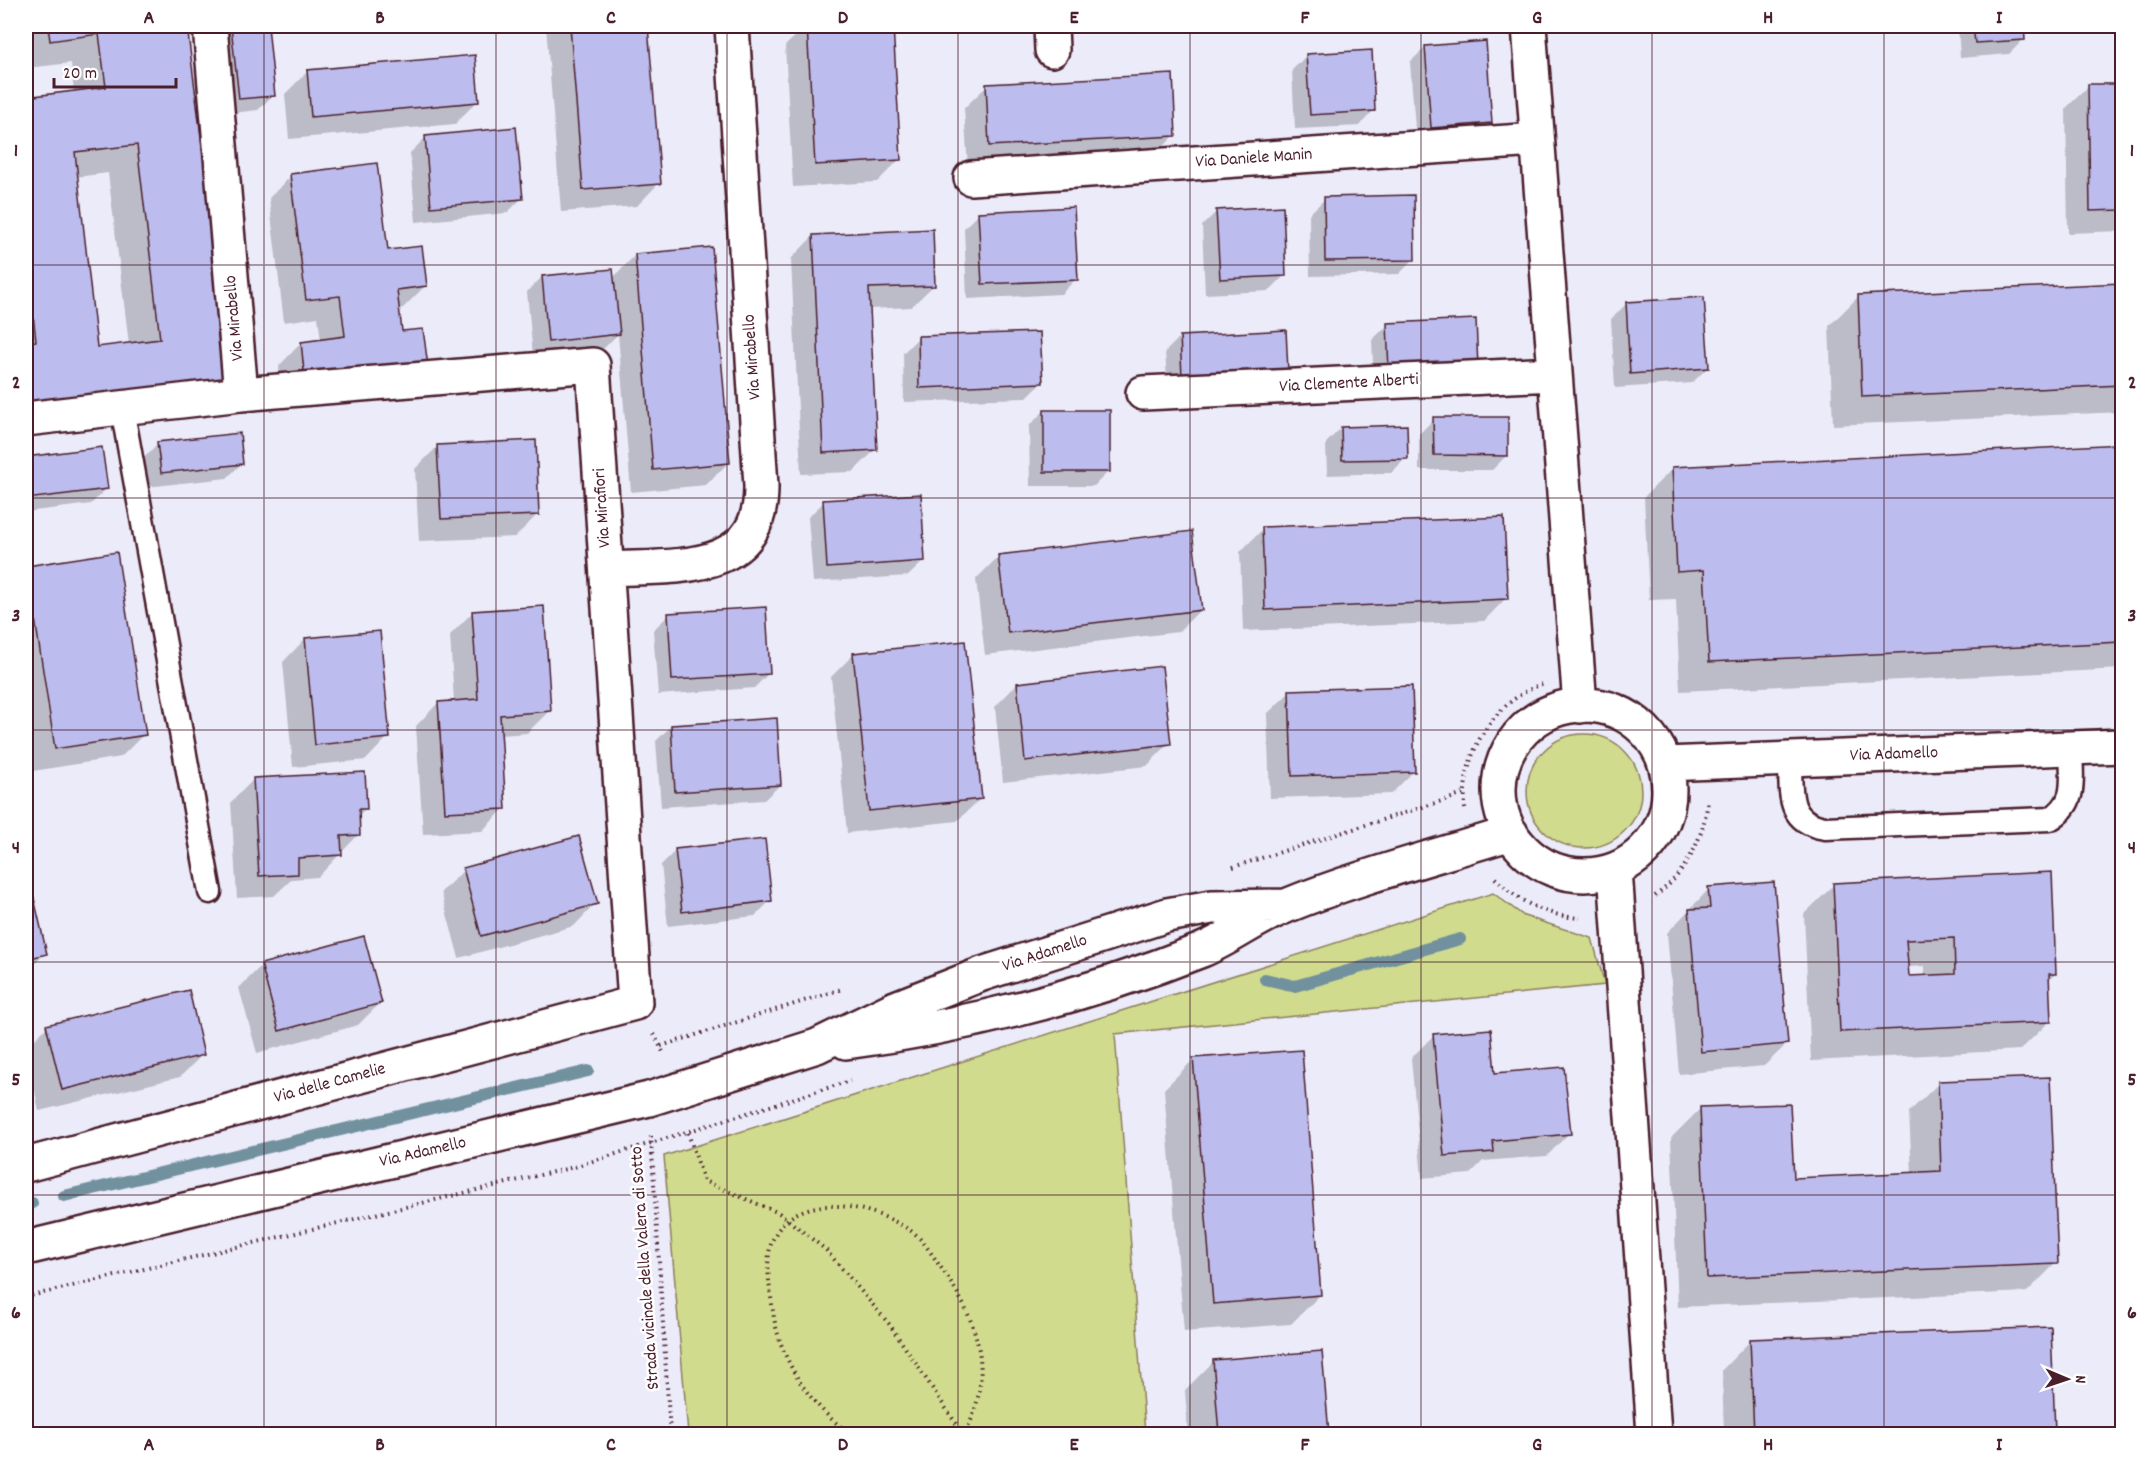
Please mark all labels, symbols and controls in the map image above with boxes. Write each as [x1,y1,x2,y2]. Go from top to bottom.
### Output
text: A [144,5,155,33]
text: B [375,5,385,33]
text: C [606,5,616,33]
text: D [838,5,849,33]
text: E [1069,5,1079,33]
text: F [1301,5,1311,33]
text: G [1532,5,1542,33]
text: H [1763,5,1773,33]
text: I [1996,5,2003,33]
scale bar [54,51,176,89]
text: 20 m [63,62,97,87]
text: 1 [14,138,18,166]
text: 1 [2130,138,2134,166]
street label: Via Daniele Manin [1195,142,1313,176]
street label: Via Mirabello [219,274,251,362]
street label: Via Mirabello [738,313,768,401]
street label: Via Clemente Alberti [1279,368,1419,400]
text: 2 [12,370,20,398]
text: 2 [2128,370,2136,398]
street label: Via Mirafiori [588,467,618,549]
text: 3 [12,603,20,631]
text: 3 [2128,603,2136,631]
street label: Via Adamello [1850,741,1938,769]
text: 4 [12,835,20,863]
text: 4 [2128,835,2136,863]
street label: Via Adamello [999,929,1091,979]
street label: Via delle Camelie [271,1057,389,1111]
text: 5 [11,1067,21,1095]
text: 5 [2127,1067,2137,1095]
street label: Via Adamello [377,1131,469,1175]
street label: Strada vicinale della Valera di Sotto [625,1145,667,1391]
text: 6 [11,1300,21,1328]
text: 6 [2127,1300,2137,1328]
north arrow [2037,1349,2097,1409]
text: N [2068,1375,2091,1384]
text: A [144,1432,155,1460]
text: B [375,1432,385,1460]
text: C [606,1432,616,1460]
text: D [838,1432,849,1460]
text: E [1069,1432,1079,1460]
text: F [1301,1432,1311,1460]
text: G [1532,1432,1542,1460]
text: H [1763,1432,1773,1460]
text: I [1996,1432,2003,1460]

